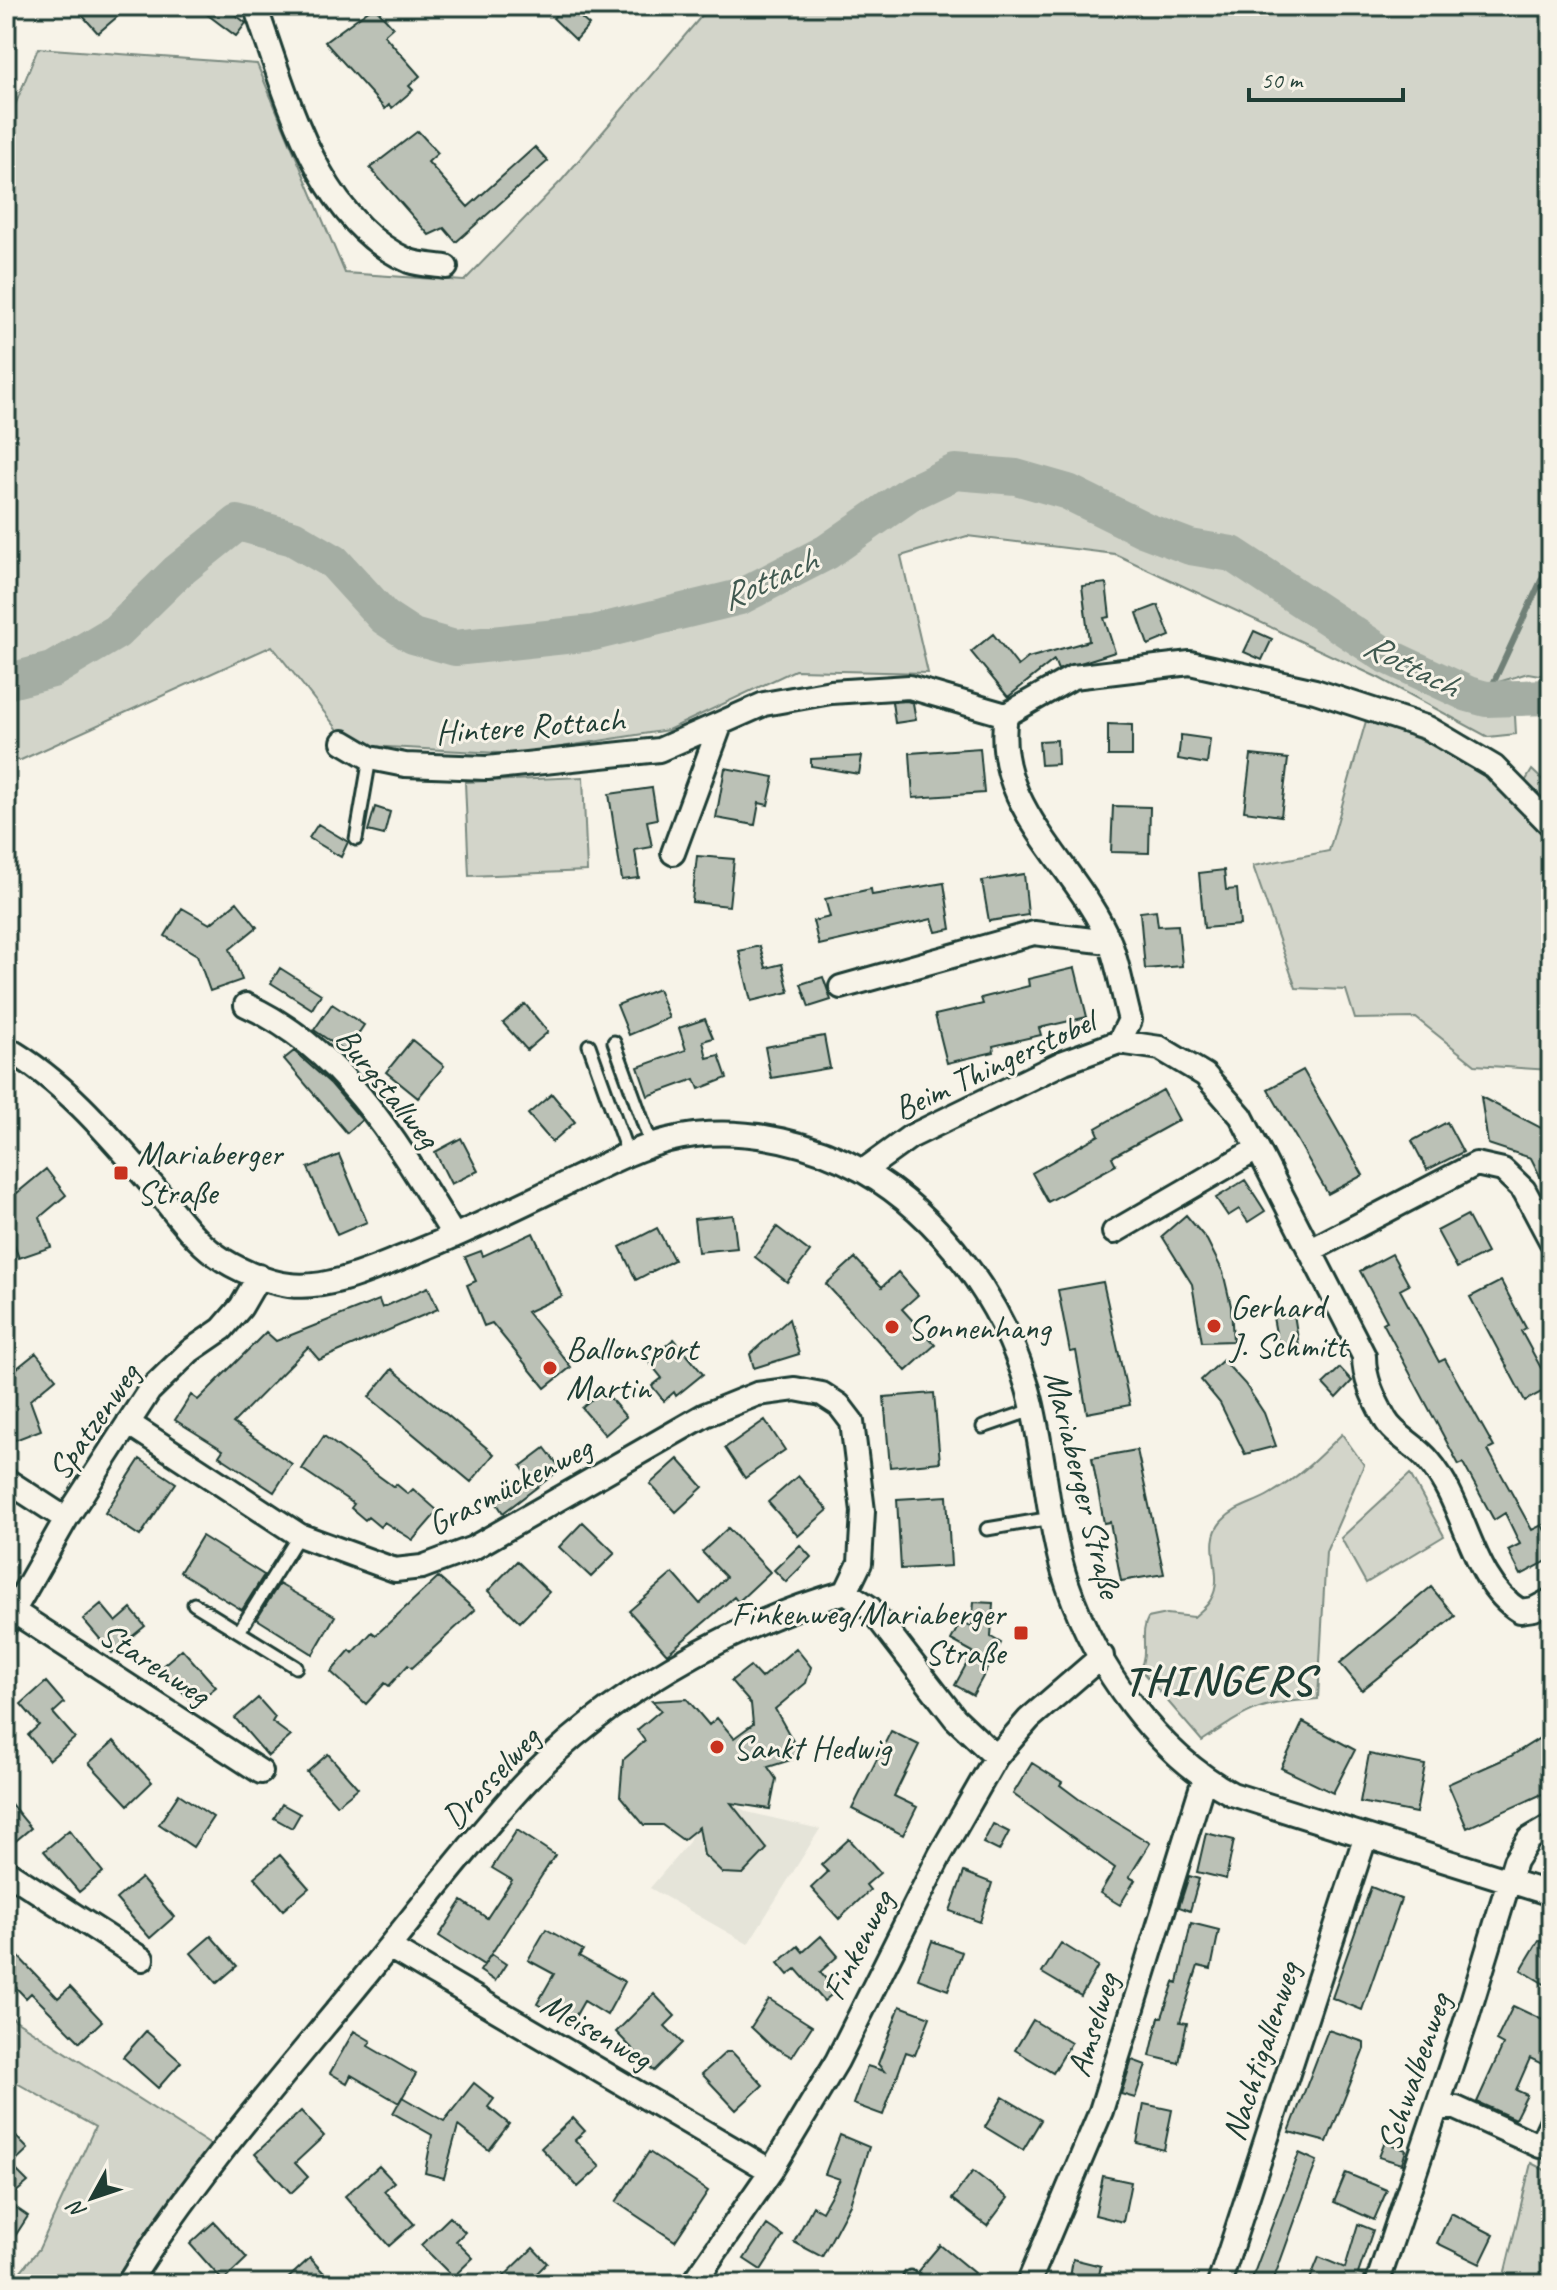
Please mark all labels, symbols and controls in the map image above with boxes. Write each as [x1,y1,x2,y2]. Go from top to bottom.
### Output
scale bar [1249,52,1403,102]
text: 50 m [1261,65,1304,95]
water label: Rottach [713,536,826,620]
water label: Rottach [1357,622,1470,710]
street label: Hintere Rottach [434,697,628,754]
street label: Beim Thingerstobel [887,997,1107,1130]
street label: Burgstallweg [326,1018,451,1159]
place label: Mariaberger Straße [137,1132,285,1214]
marker: Mariaberger Straße [112,1164,130,1182]
place label: Gerhard J. Schmitt [1228,1285,1350,1367]
place label: Sonnenhang [908,1306,1052,1349]
marker: Gerhard J. Schmitt [1205,1317,1223,1335]
marker: Sonnenhang [883,1318,901,1336]
place label: Ballonsport Martin [566,1327,701,1409]
street label: Spatzenweg [38,1353,150,1488]
marker: Ballonsport Martin [541,1359,559,1377]
street label: Mariaberger Straße [1035,1366,1133,1605]
street label: Grasmückenweg [420,1425,601,1545]
place label: Finkenweg/Mariaberger Straße [732,1592,1008,1674]
street label: Starenweg [92,1612,220,1716]
marker: Finkenweg/Mariaberger Straße [1012,1624,1030,1642]
district label: THINGERS [1124,1654,1321,1707]
street label: Drosselweg [432,1716,550,1838]
place label: Sankt Hedwig [733,1726,893,1769]
marker: Sankt Hedwig [708,1738,726,1756]
street label: Finkenweg [812,1881,904,2007]
street label: Nachtigallenweg [1211,1955,1310,2146]
street label: Amselweg [1057,1966,1129,2082]
street label: Meisenweg [534,1982,661,2080]
street label: Schwalbenweg [1367,1985,1461,2156]
north arrow [52,2158,132,2238]
text: N [60,2193,93,2224]

